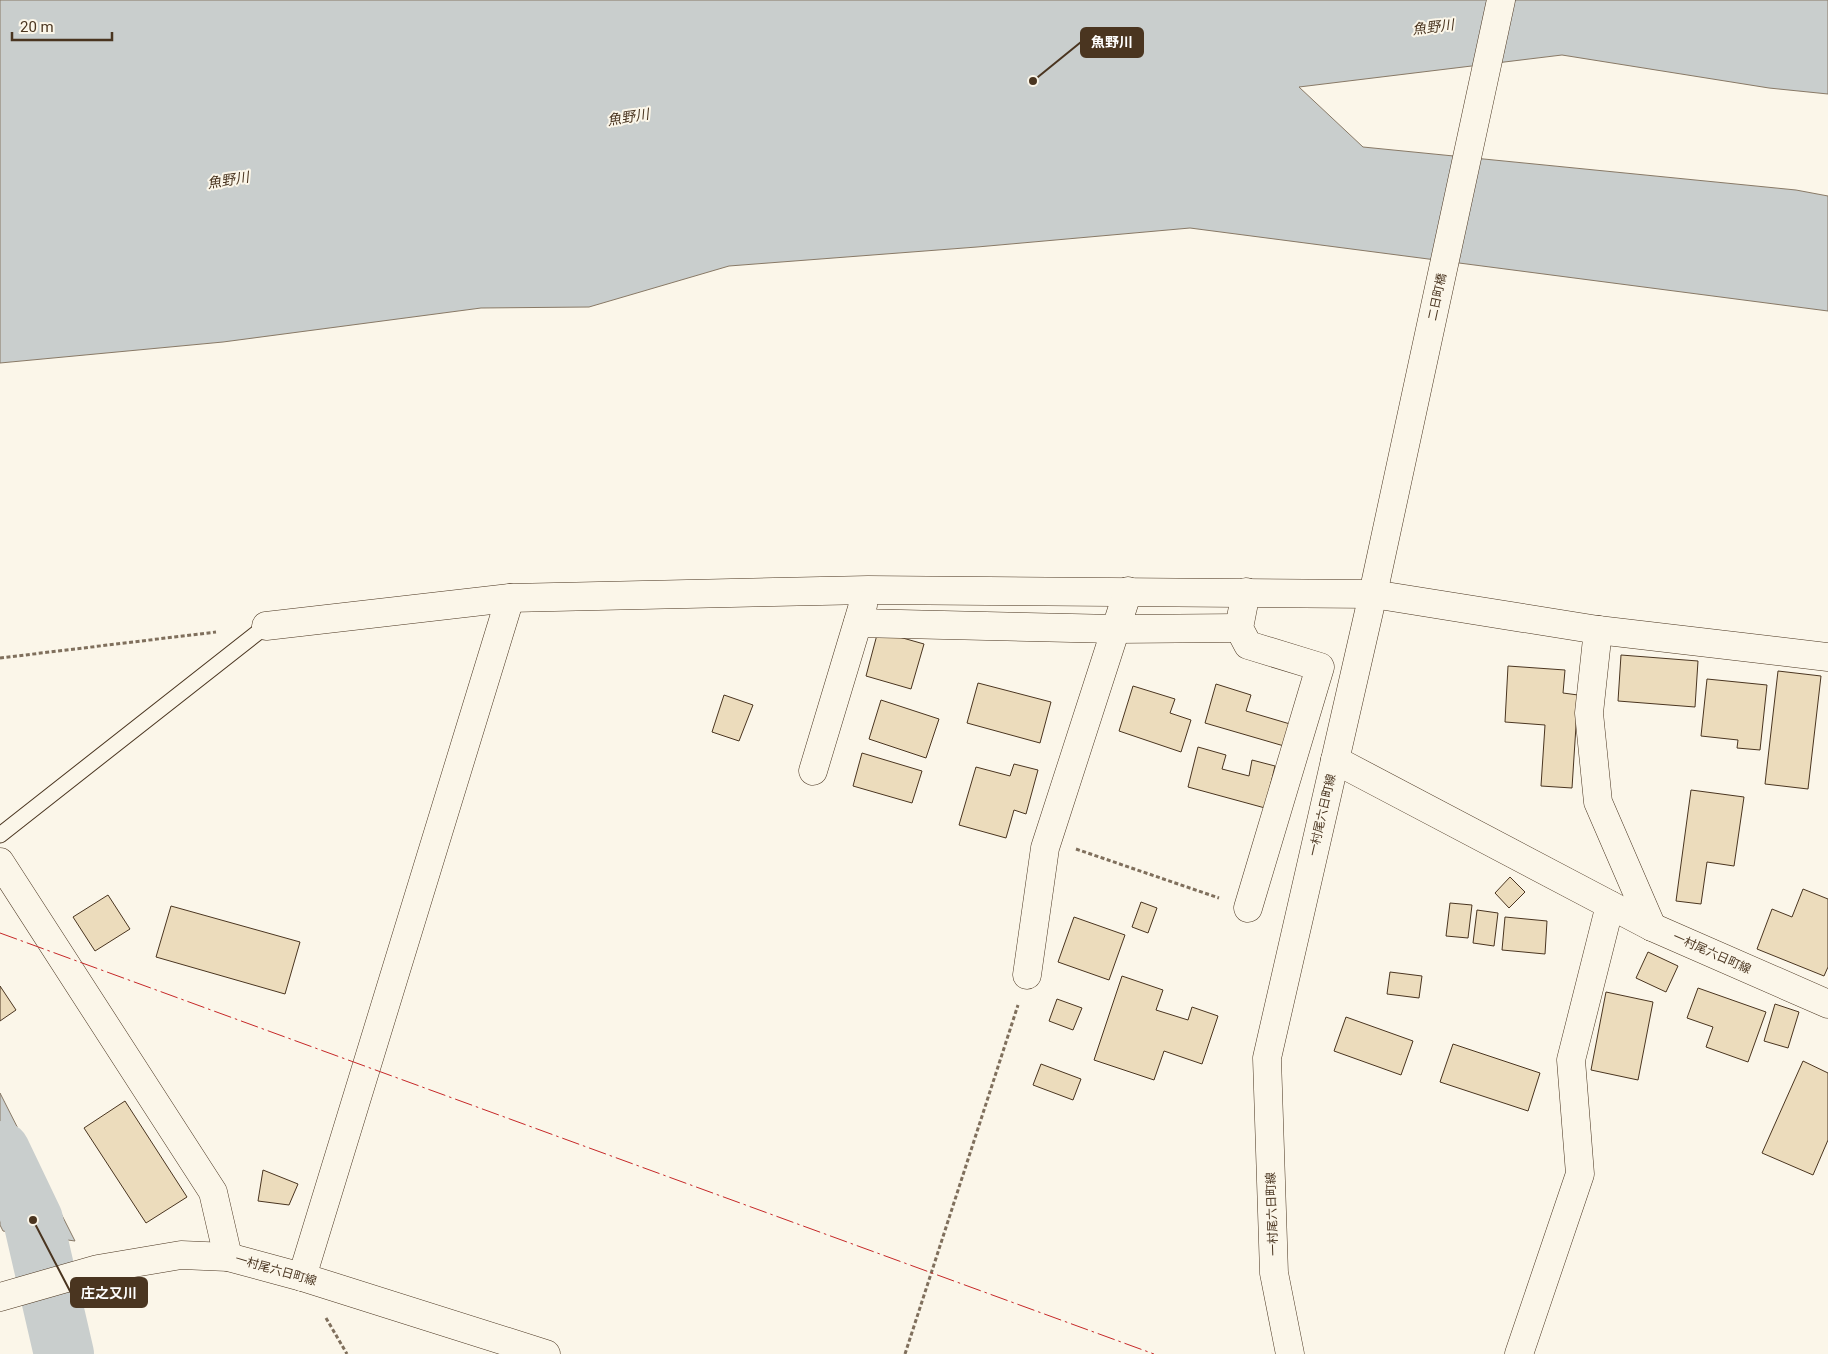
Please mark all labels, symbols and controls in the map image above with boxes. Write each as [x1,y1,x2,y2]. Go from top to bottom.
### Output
scale bar [12,10,112,42]
water label: 魚野川 [1411,16,1457,37]
text: 20 m [20,18,54,36]
callout: 魚野川 [1081,28,1143,57]
text: 魚野川 [1091,34,1133,50]
water label: 魚野川 [606,106,652,128]
water label: 魚野川 [206,169,252,191]
street label: 二日町橋 [1425,272,1449,322]
street label: 一村尾六日町線 [1306,772,1338,858]
street label: 一村尾六日町線 [1671,930,1753,976]
street label: 一村尾六日町線 [1264,1172,1280,1256]
street label: 一村尾六日町線 [234,1252,318,1288]
callout: 庄之又川 [71,1278,147,1307]
text: 庄之又川 [81,1285,137,1301]

